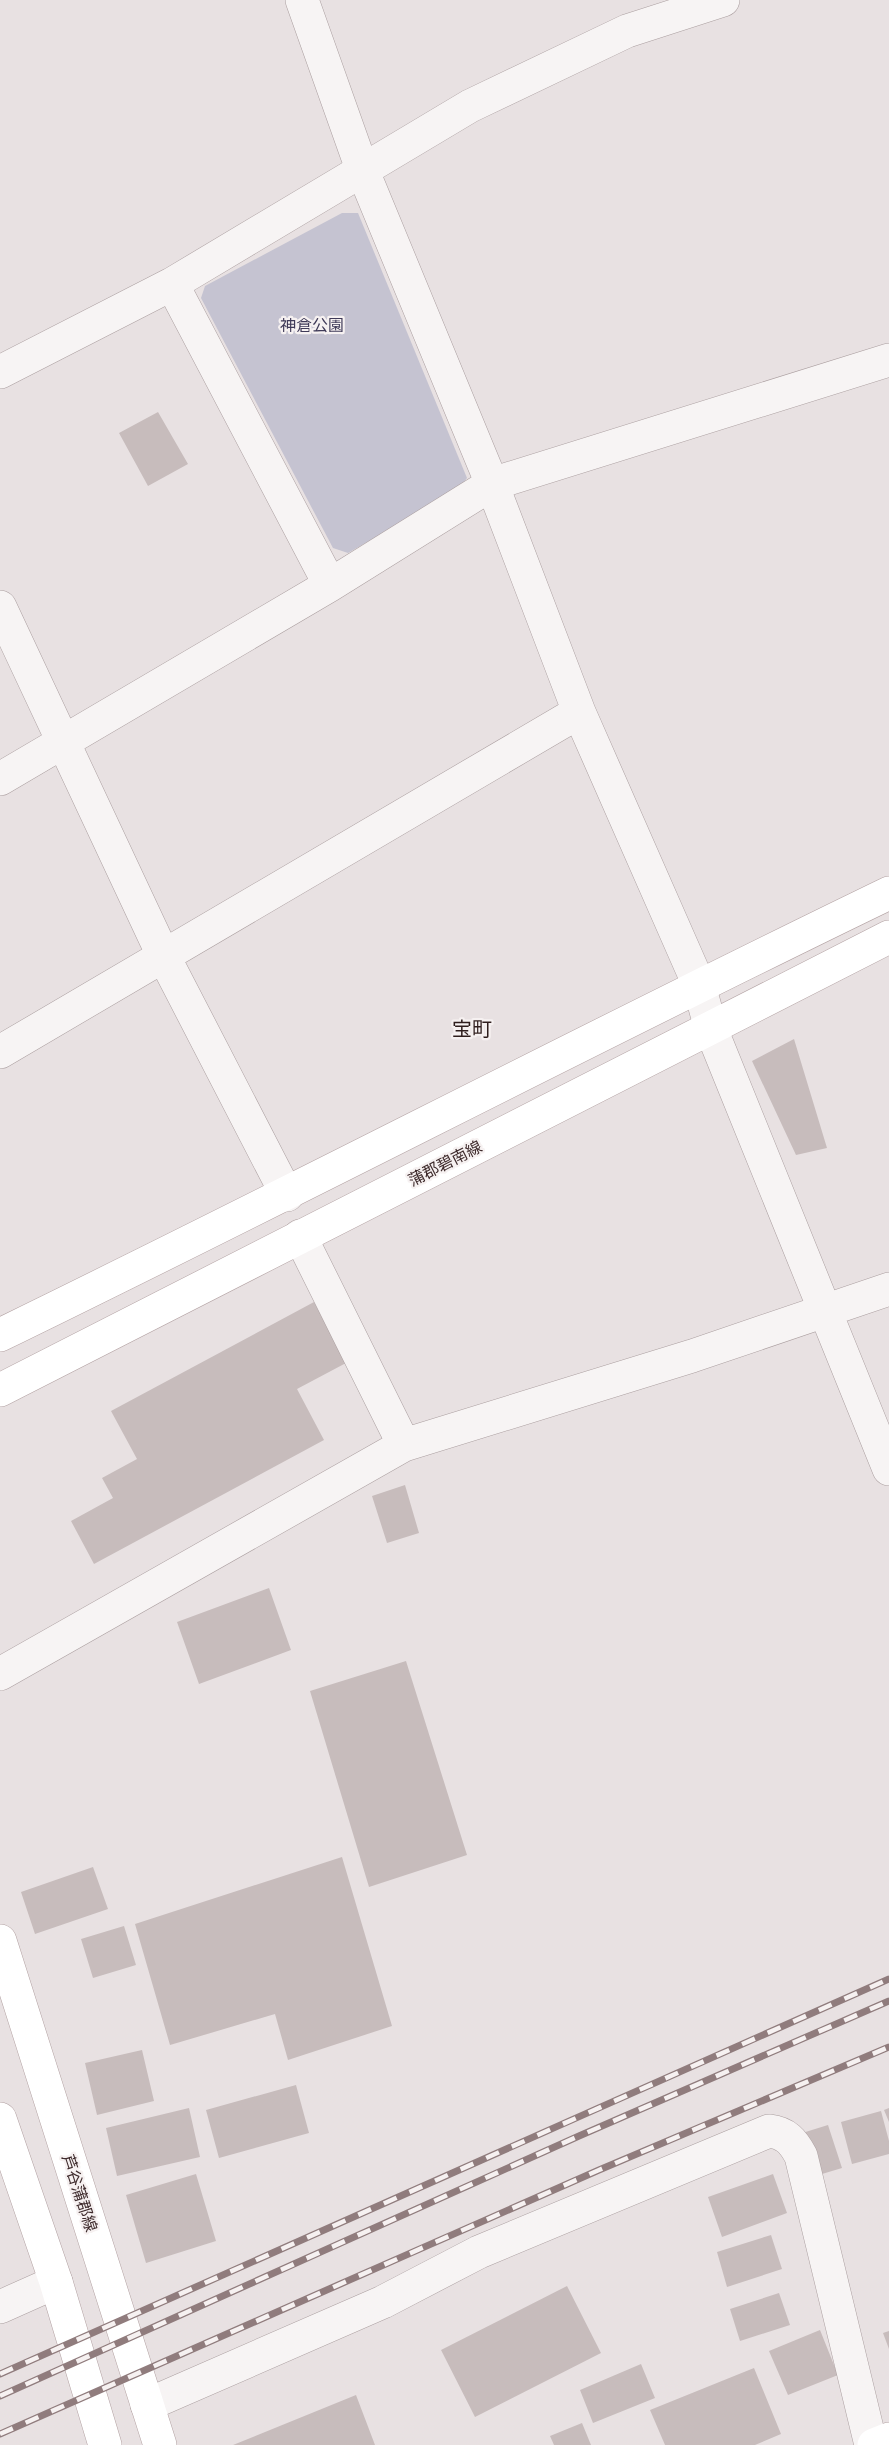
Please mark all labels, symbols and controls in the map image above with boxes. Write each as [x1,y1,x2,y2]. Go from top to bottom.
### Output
park label: 神倉公園 [280,314,344,336]
district label: 宝町 [452,1015,492,1042]
street label: 蒲郡碧南線 [404,1135,486,1191]
street label: 芦谷蒲郡線 [57,2152,103,2234]

